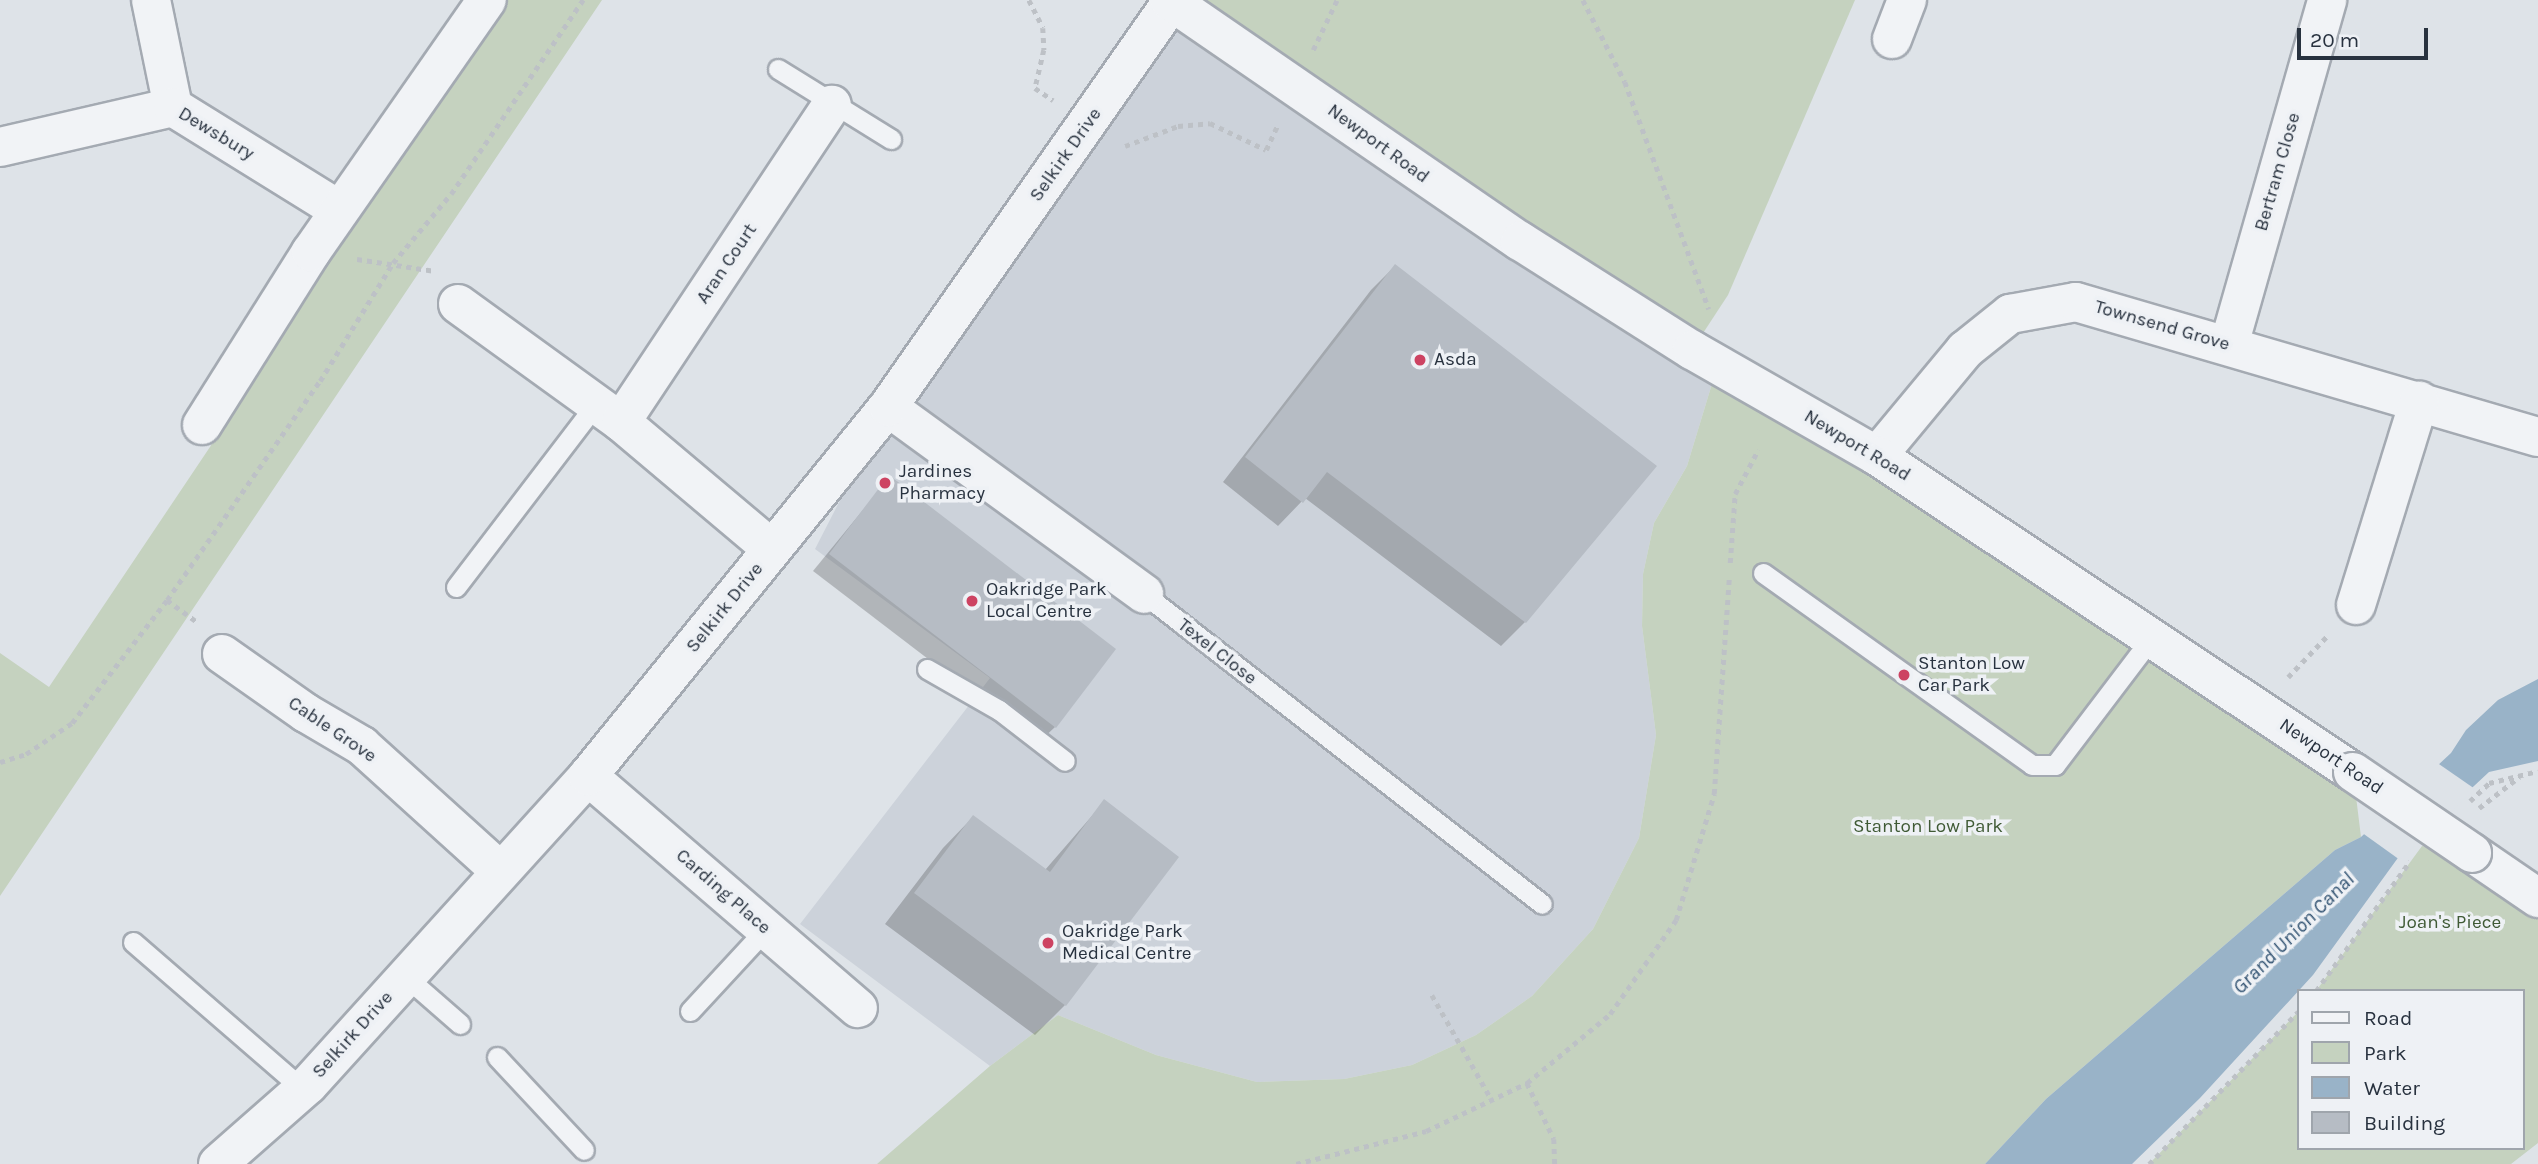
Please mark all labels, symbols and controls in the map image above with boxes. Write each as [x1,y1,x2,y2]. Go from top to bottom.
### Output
scale bar [2300,14,2431,58]
text: 20 m [2310,28,2359,52]
street label: Newport Road [1323,99,1433,189]
street label: Dewsbury [174,102,258,166]
street label: Selkirk Drive [1025,104,1107,206]
street label: Bertram Close [2250,110,2306,234]
street label: Aran Court [692,220,762,308]
street label: Townsend Grove [2092,296,2232,356]
place label: Asda [1434,349,1477,371]
marker: Asda [1412,352,1428,368]
street label: Newport Road [1800,405,1914,487]
place label: Jardines Pharmacy [899,461,985,505]
marker: Jardines Pharmacy [877,475,893,491]
street label: Selkirk Drive [682,558,768,658]
place label: Oakridge Park Local Centre [986,579,1107,623]
marker: Oakridge Park Local Centre [964,593,980,609]
street label: Texel Close [1173,614,1261,690]
place label: Stanton Low Car Park [1918,653,2025,697]
marker: Stanton Low Car Park [1896,667,1912,683]
street label: Cable Grove [283,692,381,768]
street label: Newport Road [2275,714,2387,800]
park label: Stanton Low Park [1853,816,2003,838]
street label: Carding Place [671,845,775,939]
water label: Grand Union Canal [2227,867,2359,999]
park label: Joan's Piece [2399,912,2501,934]
place label: Oakridge Park Medical Centre [1062,921,1192,965]
marker: Oakridge Park Medical Centre [1040,935,1056,951]
street label: Selkirk Drive [308,987,398,1083]
legend [2296,989,2524,1150]
text: Road [2364,1006,2412,1030]
text: Park [2364,1041,2407,1065]
text: Water [2364,1076,2420,1100]
text: Building [2364,1111,2445,1135]

